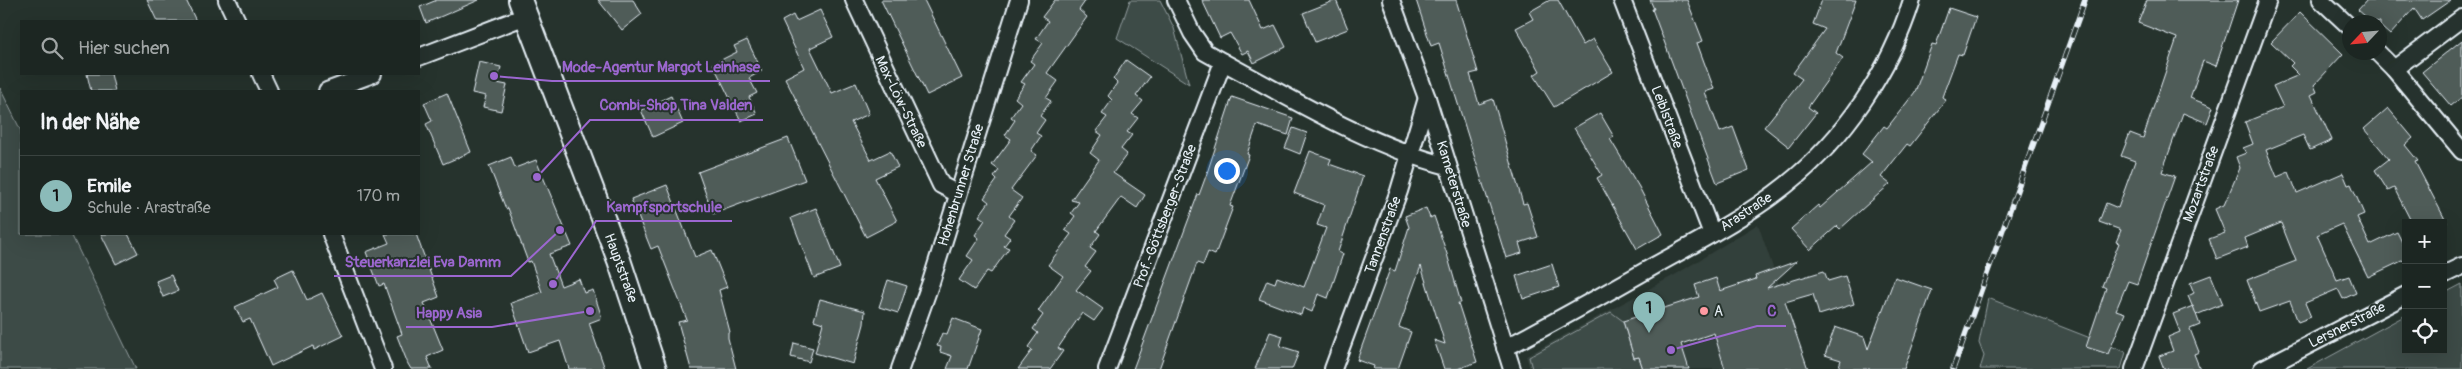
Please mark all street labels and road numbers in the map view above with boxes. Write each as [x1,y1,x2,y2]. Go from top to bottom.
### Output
street label: Max-Löw-Straße [871,53,931,151]
street label: Leiblstraße [1647,83,1687,151]
street label: Hohenbrunner Straße [934,122,988,248]
street label: Kameterstraße [1433,139,1475,229]
street label: Prof.-Göttsberger-Straße [1130,142,1200,290]
street label: Mozartstraße [2179,143,2223,224]
street label: Arastraße [1717,189,1775,235]
street label: Tannenstraße [1361,194,1405,276]
street label: Hauptstraße [601,231,641,305]
street label: Lersnerstraße [2306,298,2388,352]

